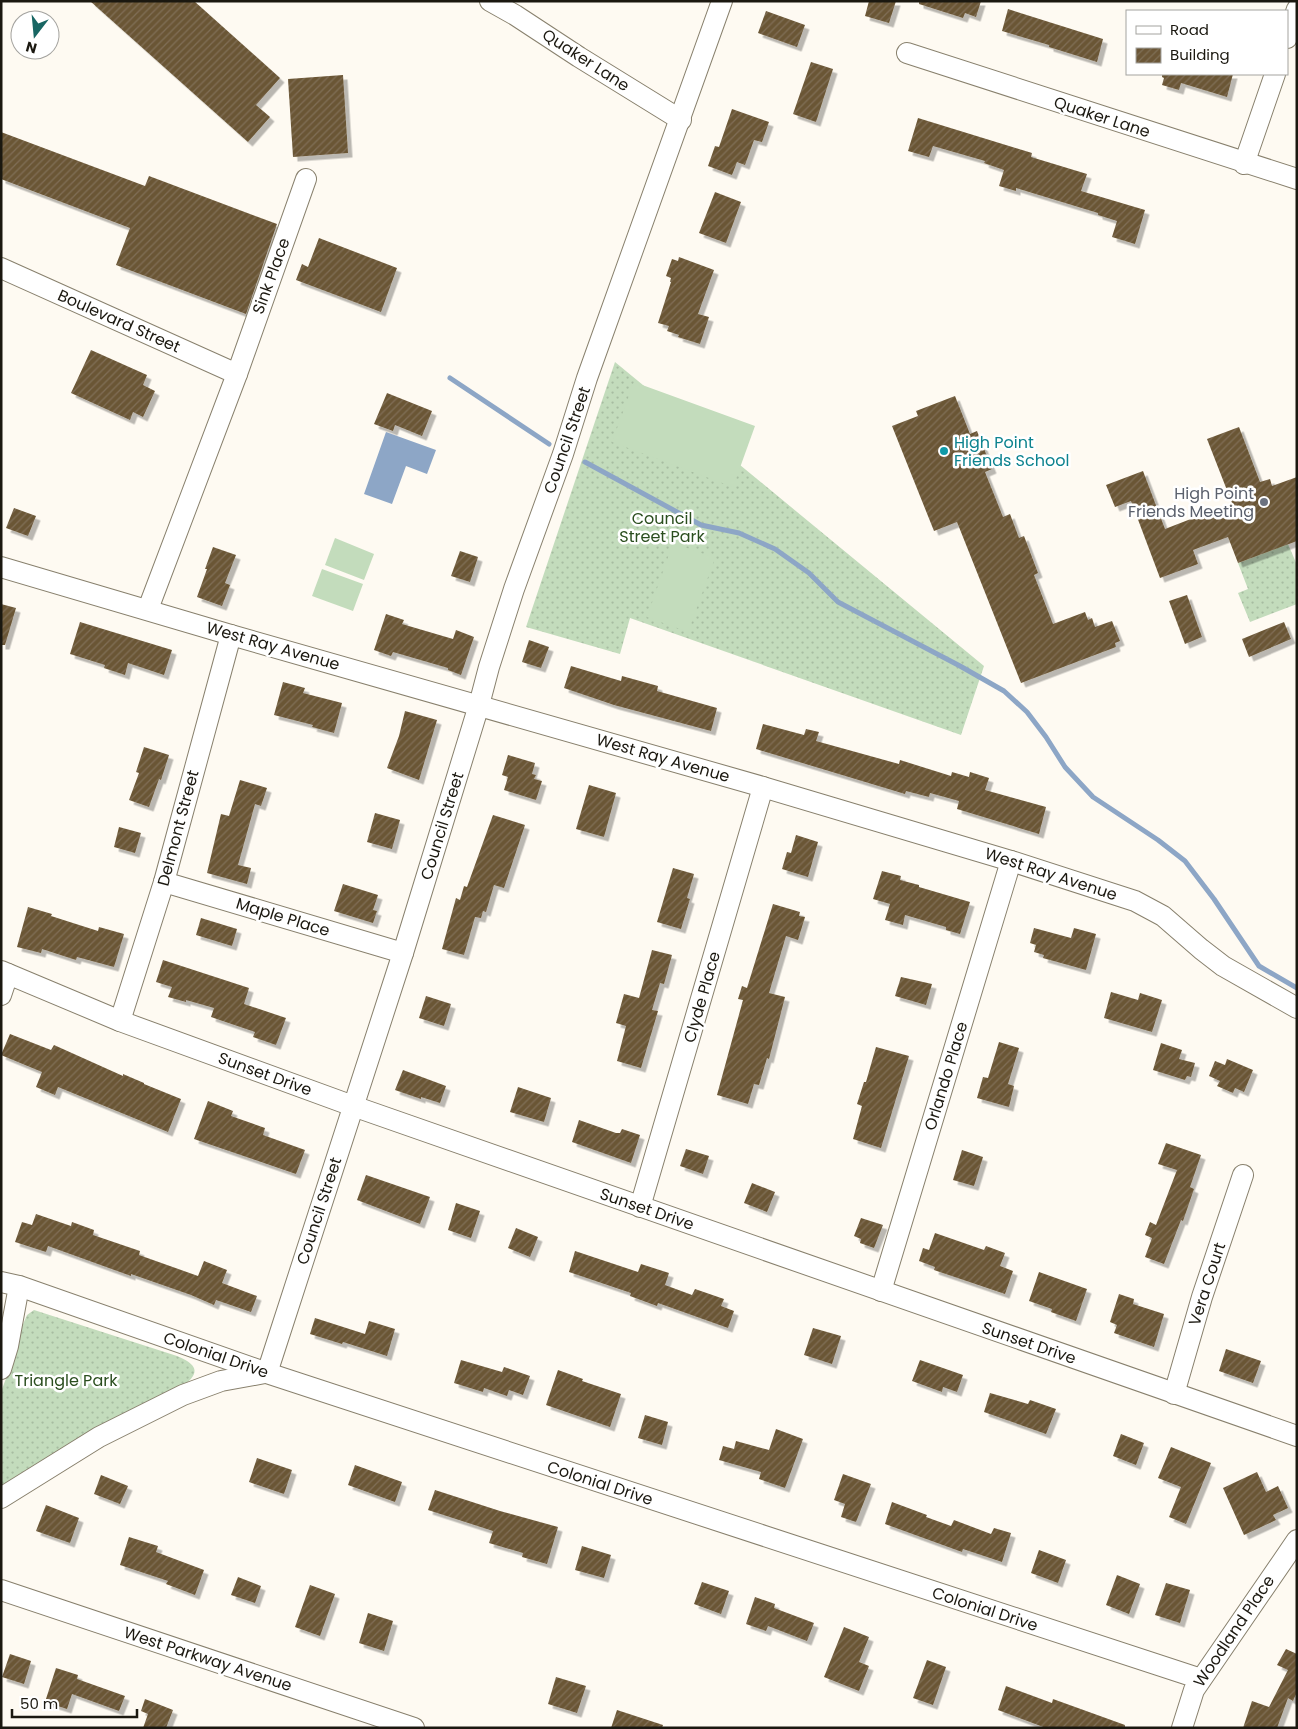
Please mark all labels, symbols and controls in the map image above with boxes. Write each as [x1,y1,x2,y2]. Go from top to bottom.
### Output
north arrow [10,10,60,60]
legend [1126,10,1288,75]
text: Road [1170,19,1209,40]
street label: Quaker Lane [538,23,634,97]
text: N [24,36,39,59]
text: Building [1170,44,1230,65]
street label: Quaker Lane [1051,91,1153,143]
street label: Sink Place [247,235,295,317]
street label: Boulevard Street [54,284,184,358]
street label: Council Street [538,383,596,497]
place label: High Point Friends School [954,431,1069,472]
marker: High Point Friends School [938,445,950,457]
place label: High Point Friends Meeting [1128,482,1254,523]
marker: High Point Friends Meeting [1258,496,1270,508]
park label: Council Street Park [619,507,705,548]
street label: West Ray Avenue [204,616,343,676]
street label: West Ray Avenue [594,728,733,788]
street label: Delmont Street [151,767,205,888]
street label: Council Street [415,769,469,883]
street label: West Ray Avenue [982,842,1120,906]
street label: Maple Place [233,892,333,942]
street label: Clyde Place [678,949,726,1045]
street label: Orlando Place [919,1019,973,1133]
street label: Sunset Drive [215,1046,315,1102]
street label: Council Street [291,1154,347,1268]
street label: Sunset Drive [597,1182,697,1236]
street label: Vera Court [1183,1239,1231,1329]
street label: Sunset Drive [979,1316,1079,1370]
street label: Colonial Drive [160,1326,272,1384]
park label: Triangle Park [15,1369,118,1392]
street label: Colonial Drive [544,1455,656,1511]
street label: Woodland Place [1188,1570,1280,1692]
street label: Colonial Drive [929,1581,1041,1637]
street label: West Parkway Avenue [121,1621,295,1697]
scale bar [12,1686,138,1718]
text: 50 m [20,1693,58,1714]

